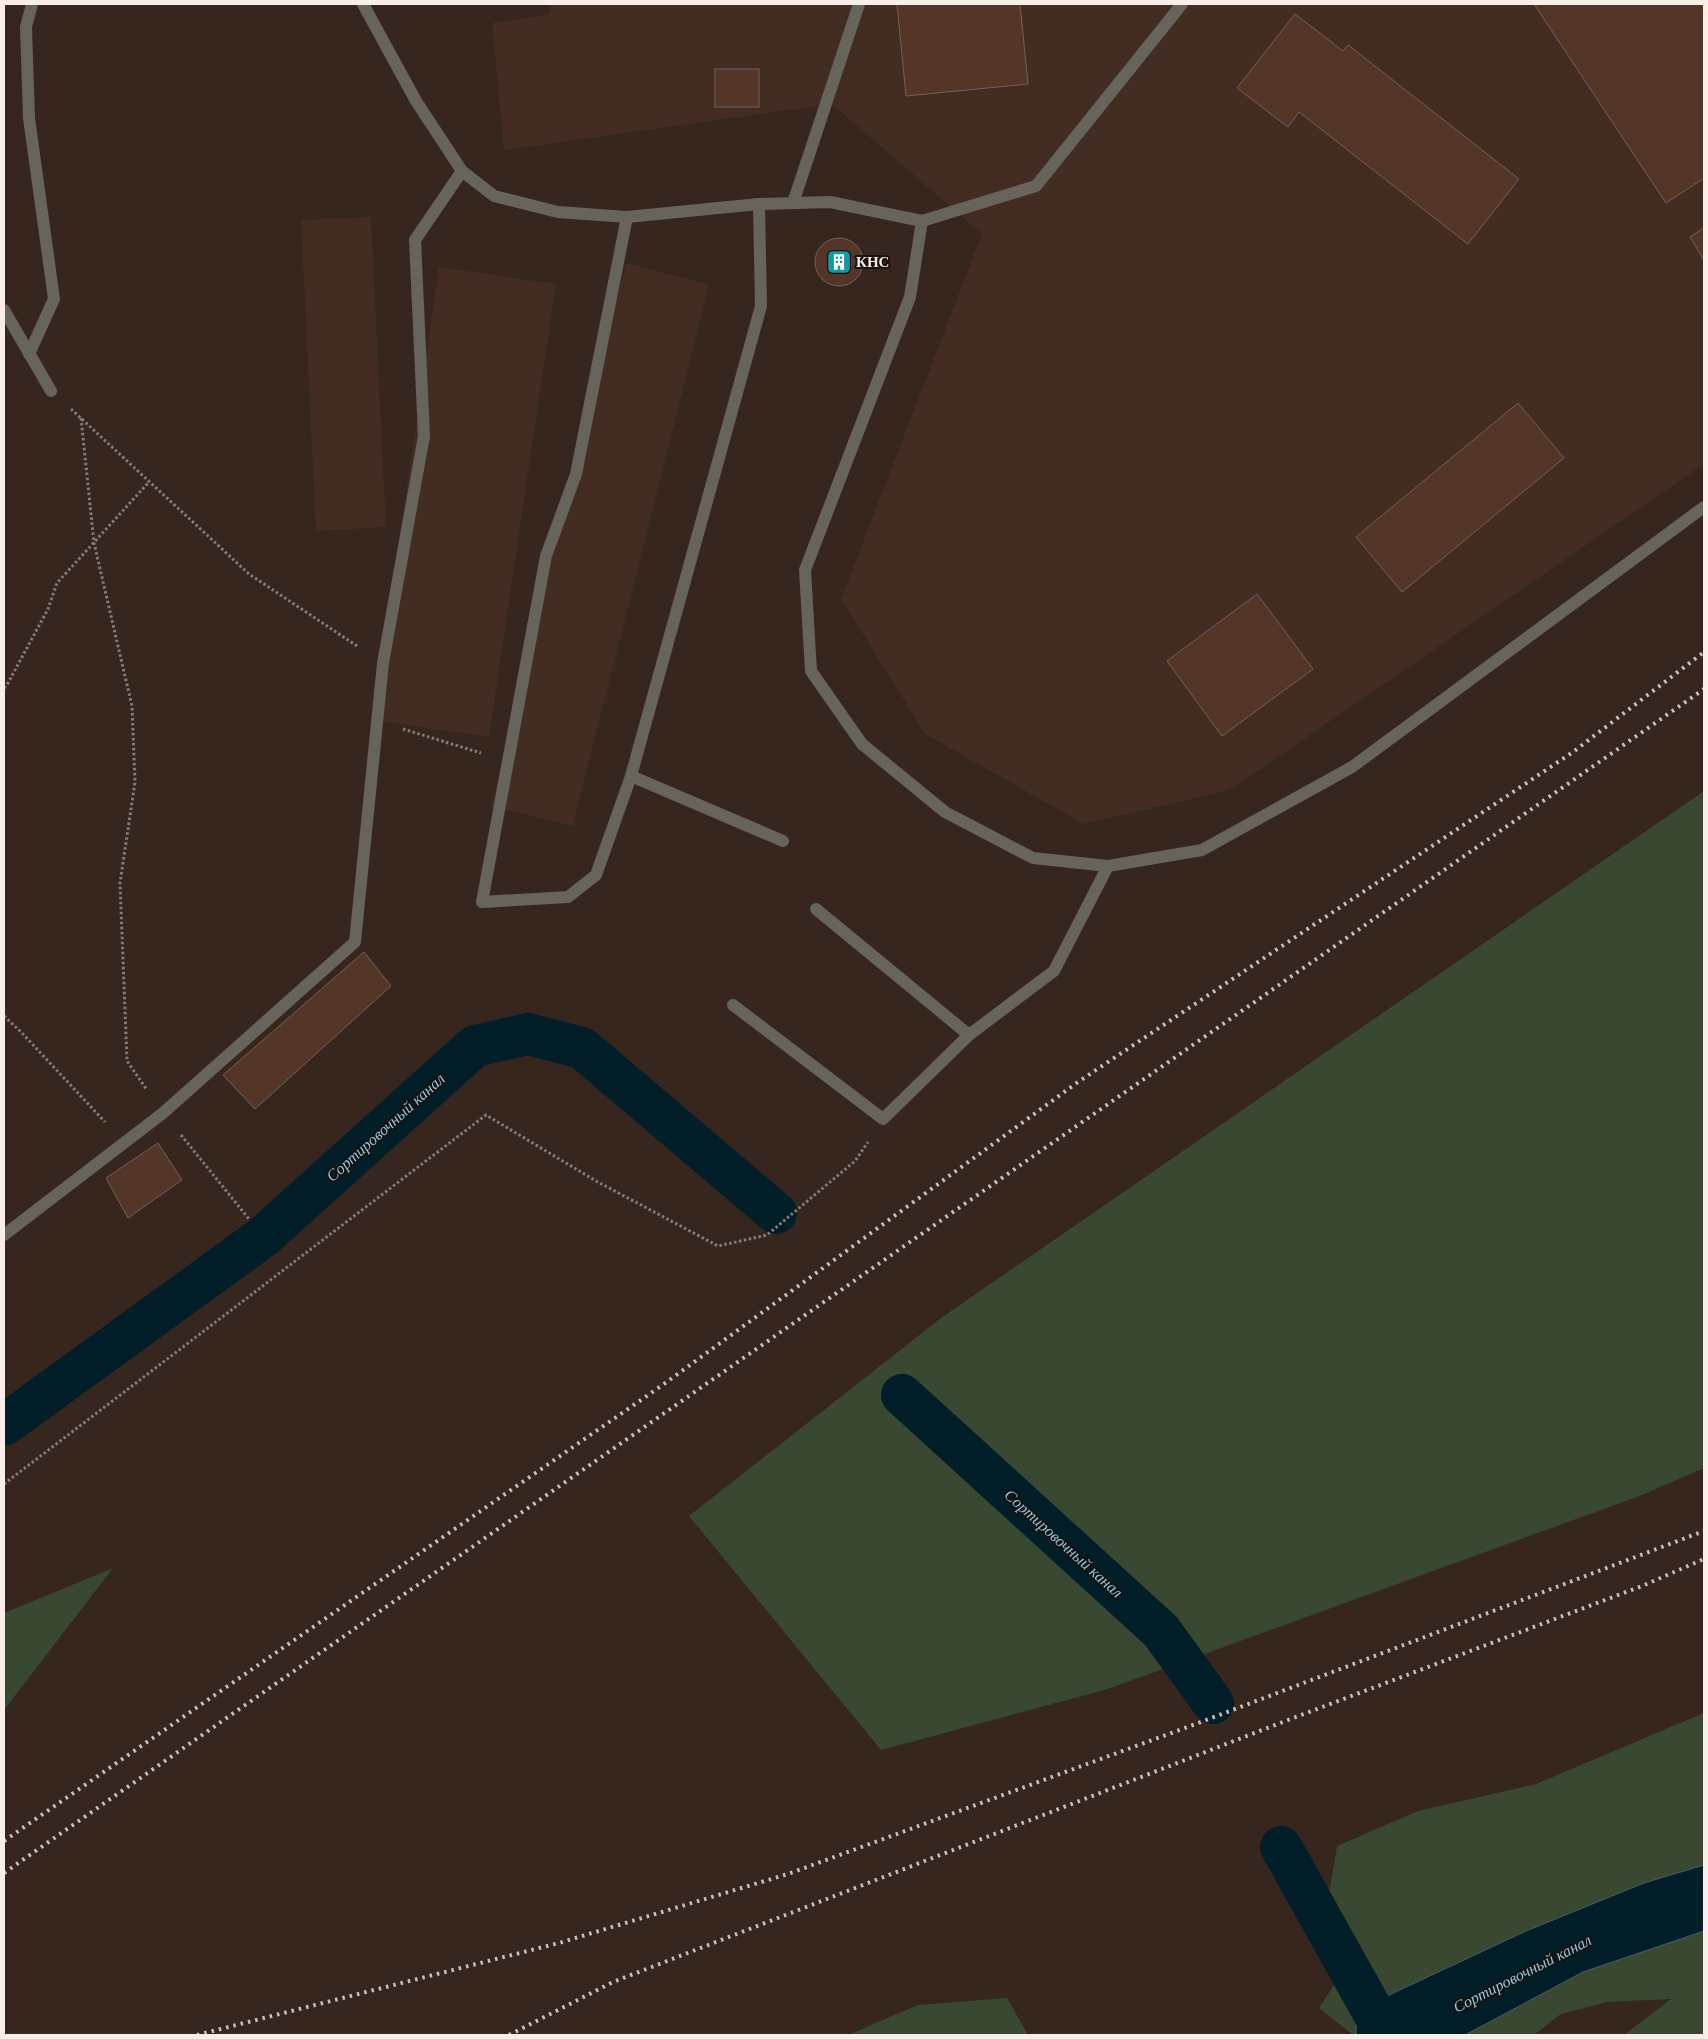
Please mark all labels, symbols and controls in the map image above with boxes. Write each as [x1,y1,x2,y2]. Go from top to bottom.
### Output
building icon: КНС [826,249,852,275]
place label: КНС [856,254,889,270]
water label: Сортировочный канал [323,1070,449,1186]
water label: Сортировочный канал [1001,1486,1126,1602]
water label: Сортировочный канал [1450,1931,1595,2017]

